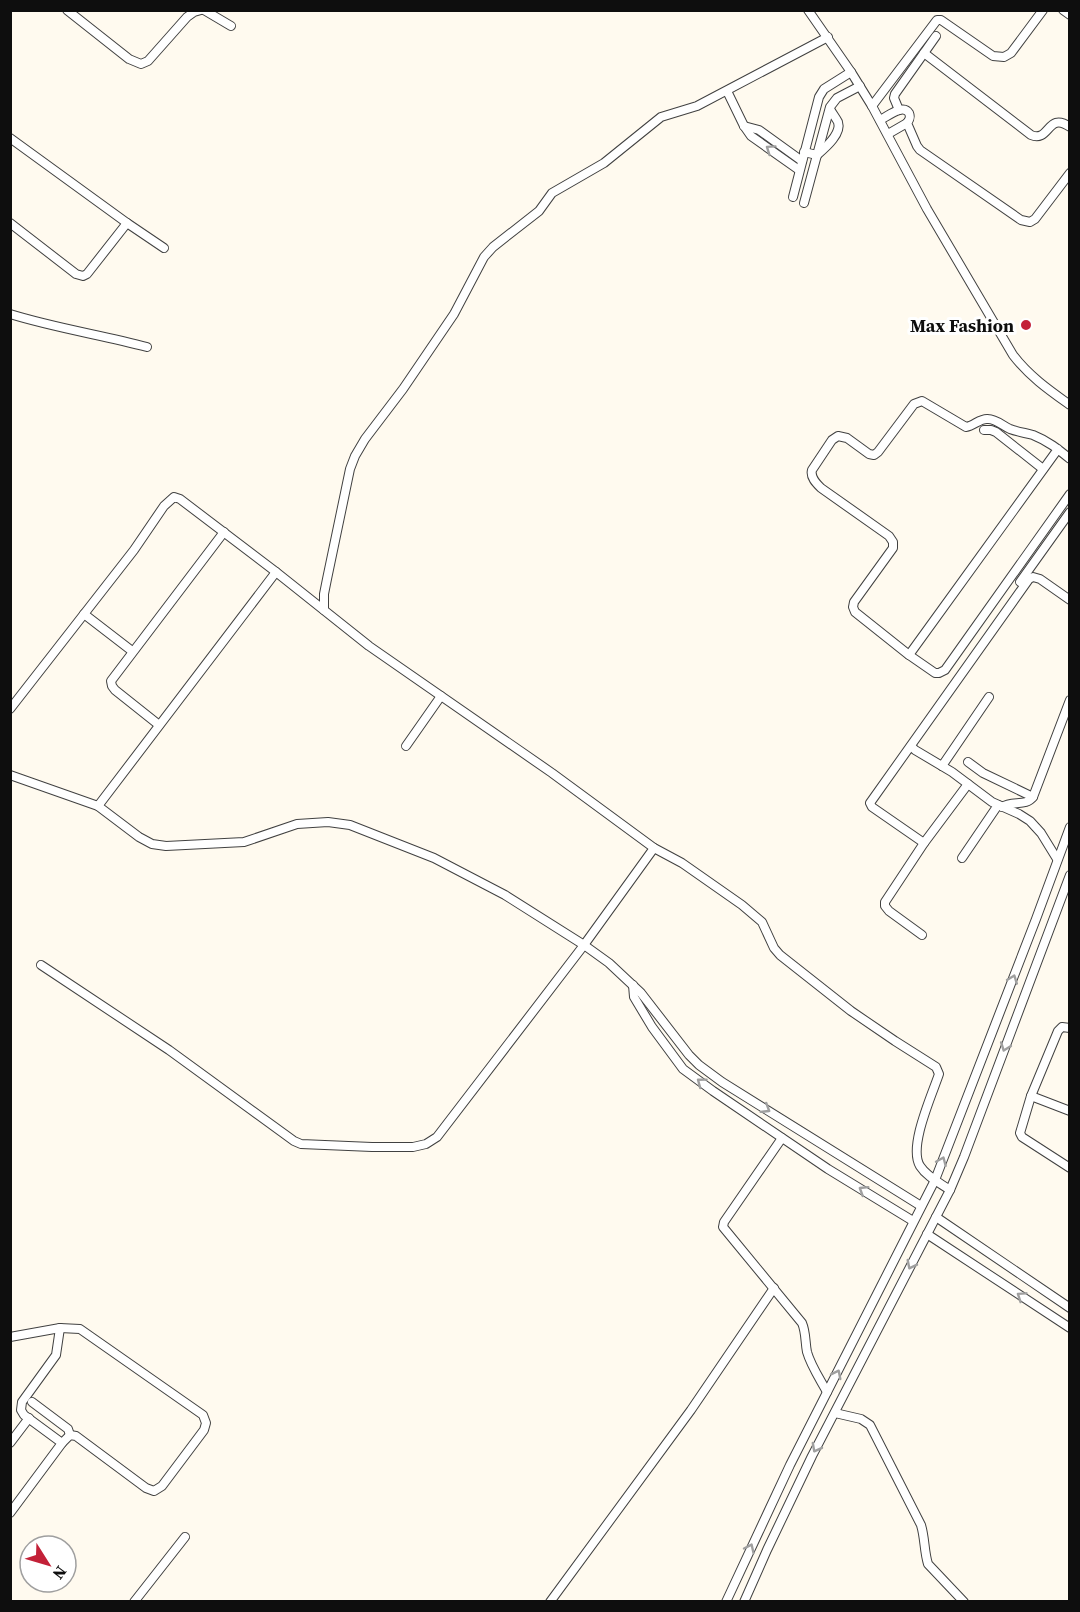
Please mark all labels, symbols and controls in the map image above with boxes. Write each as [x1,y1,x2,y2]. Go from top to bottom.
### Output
one-way arrow [766,145,777,156]
place label: Max Fashion [910,313,1014,338]
marker: Max Fashion [1019,318,1033,332]
one-way arrow [1005,975,1018,985]
one-way arrow [999,1041,1012,1052]
one-way arrow [696,1079,707,1090]
one-way arrow [759,1102,770,1113]
one-way arrow [935,1157,947,1168]
one-way arrow [859,1186,869,1198]
one-way arrow [907,1258,918,1269]
one-way arrow [1017,1291,1027,1303]
one-way arrow [830,1369,841,1380]
one-way arrow [812,1442,824,1453]
north arrow [18,1534,78,1594]
one-way arrow [743,1544,755,1555]
text: N [47,1562,72,1585]

